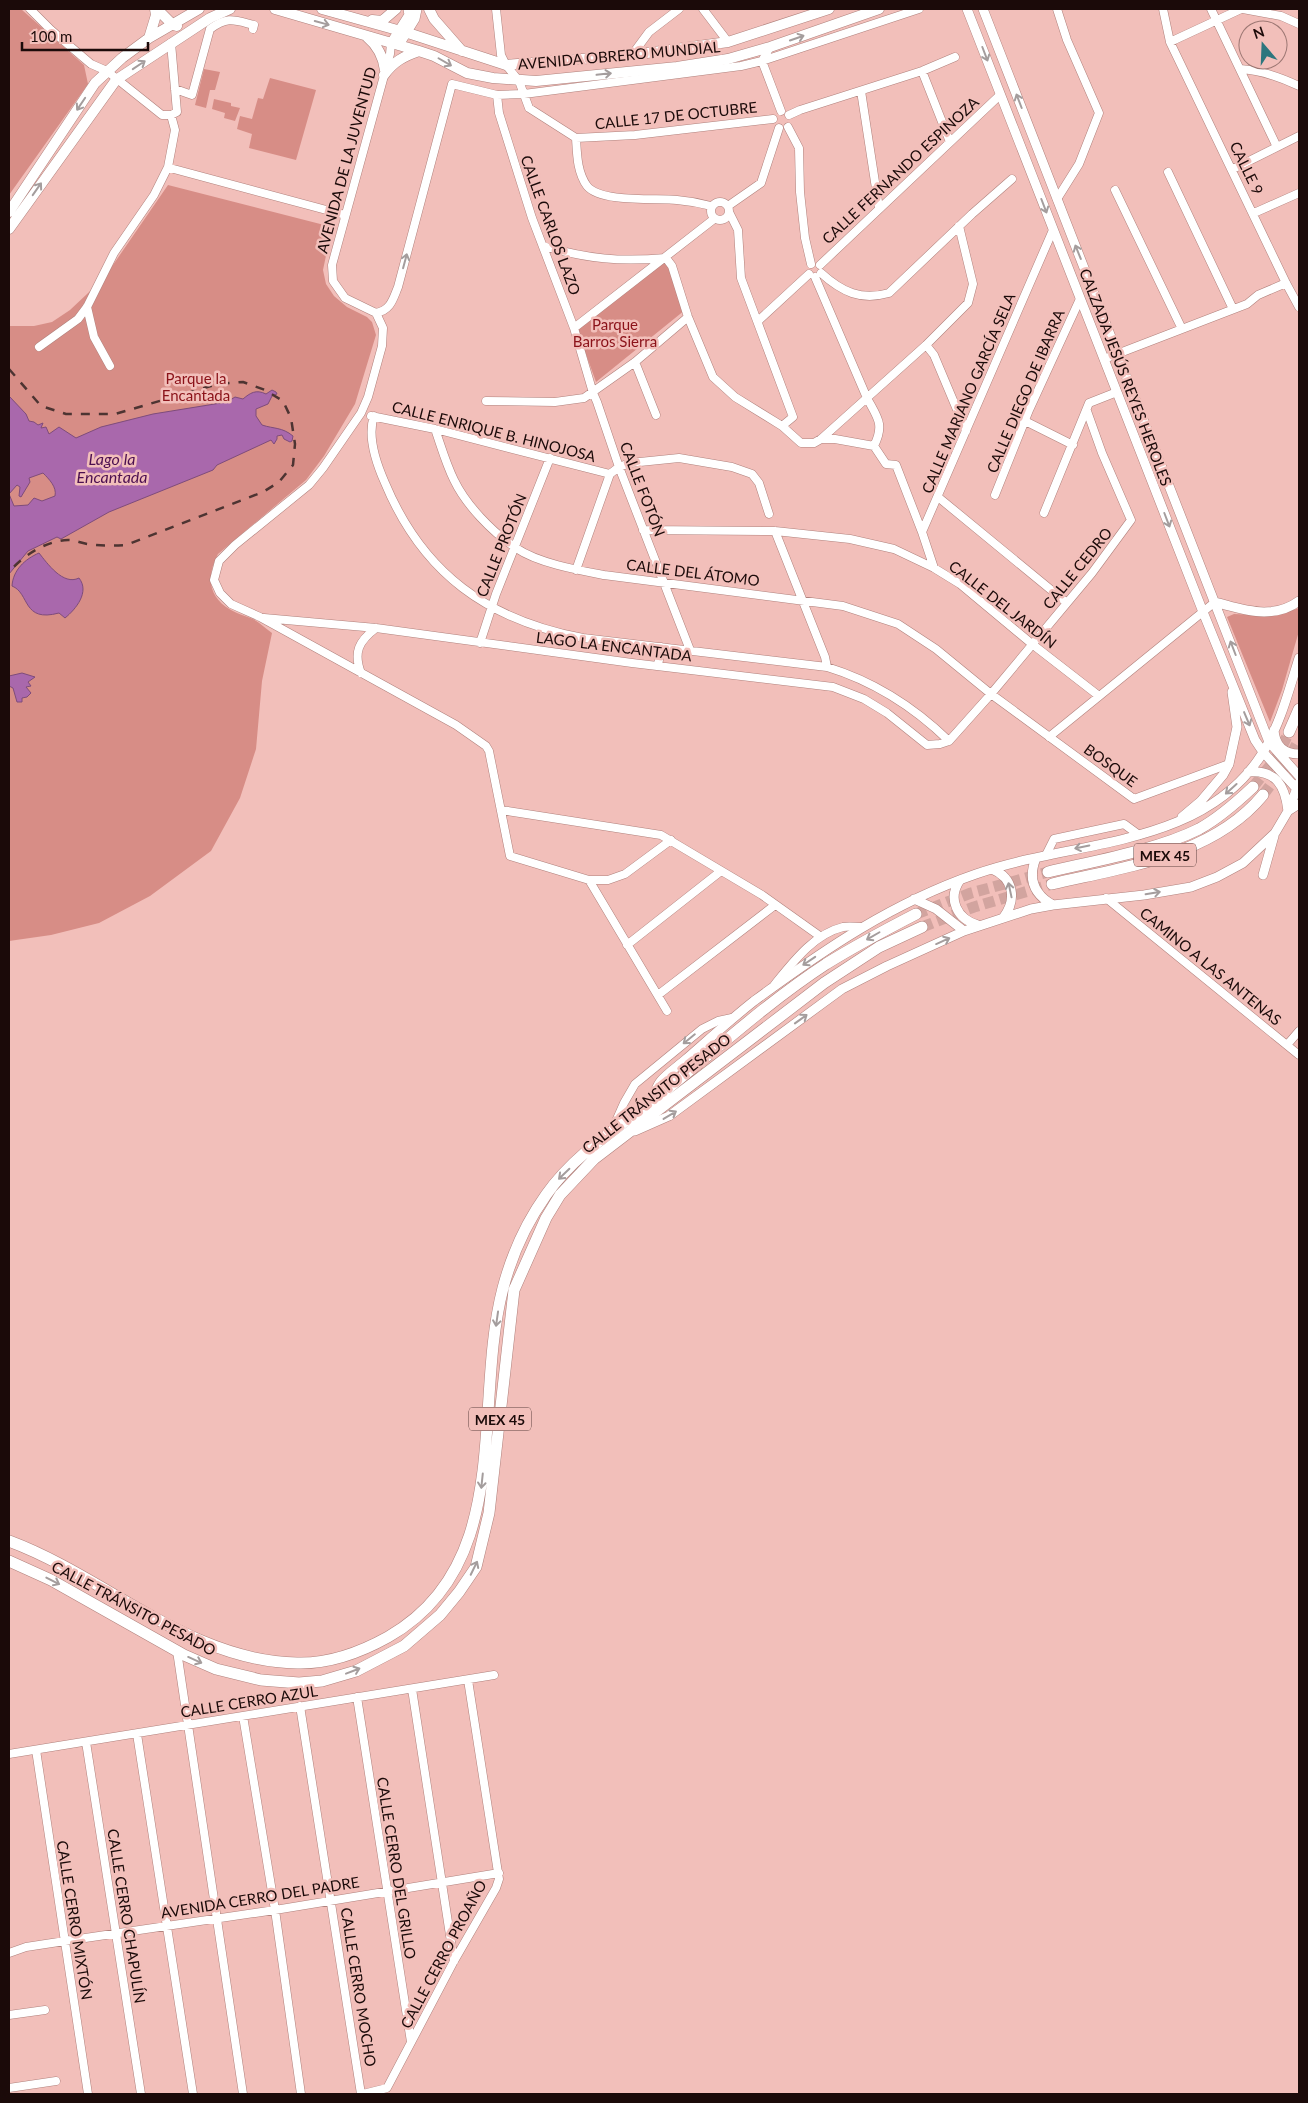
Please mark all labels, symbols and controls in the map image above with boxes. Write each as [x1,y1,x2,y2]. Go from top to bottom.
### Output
one-way arrow [314,18,330,28]
scale bar [22,20,149,52]
north arrow [1238,20,1288,70]
text: N [1251,22,1266,42]
text: 100 m [30,27,72,45]
one-way arrow [789,33,804,42]
street label: AVENIDA OBRERO MUNDIAL [517,37,721,73]
one-way arrow [980,46,990,61]
one-way arrow [437,58,451,68]
one-way arrow [132,60,146,70]
street label: AVENIDA DE LA JUVENTUD [312,65,380,255]
one-way arrow [595,69,611,79]
street label: CALLE FERNANDO ESPINOZA [818,92,983,247]
one-way arrow [1013,93,1022,108]
one-way arrow [76,97,87,111]
street label: CALLE 17 DE OCTUBRE [594,98,758,132]
street label: CALLE 9 [1226,139,1268,197]
street label: CALLE CARLOS LAZO [517,153,585,297]
one-way arrow [32,182,42,196]
one-way arrow [1040,197,1049,213]
one-way arrow [1073,245,1083,260]
one-way arrow [401,253,410,269]
street label: CALZADA JESÚS REYES HEROLES [1076,266,1176,488]
street label: CALLE MARIANO GARCÍA SELA [918,289,1019,496]
street label: CALLE DIEGO DE IBARRA [982,306,1068,475]
park label: Parque Barros Sierra [573,315,657,350]
park label: Parque la Encantada [162,369,230,404]
street label: CALLE ENRIQUE B. HINOJOSA [390,397,599,465]
street label: CALLE FOTÓN [617,439,669,539]
water label: Lago la Encantada [77,449,147,486]
street label: CALLE PROTÓN [472,491,530,599]
one-way arrow [1163,512,1172,527]
street label: CALLE CEDRO [1039,524,1115,612]
street label: CALLE DEL ÁTOMO [625,555,761,589]
street label: CALLE DEL JARDÍN [946,556,1060,652]
street label: LAGO LA ENCANTADA [535,628,694,665]
one-way arrow [1227,641,1237,656]
one-way arrow [1242,711,1252,726]
street label: BOSQUE [1081,740,1141,790]
one-way arrow [1224,783,1237,795]
one-way arrow [1074,843,1090,852]
road number: MEX 45 [1134,844,1196,866]
one-way arrow [1005,883,1014,899]
one-way arrow [1145,888,1161,898]
street label: CAMINO A LAS ANTENAS [1137,903,1285,1029]
one-way arrow [866,932,880,942]
one-way arrow [935,935,950,945]
one-way arrow [802,956,816,967]
one-way arrow [794,1014,808,1024]
street label: CALLE TRÁNSITO PESADO [578,1029,734,1157]
one-way arrow [683,1034,696,1045]
one-way arrow [663,1109,677,1119]
one-way arrow [558,1167,570,1180]
one-way arrow [492,1310,502,1326]
road number: MEX 45 [469,1408,531,1430]
one-way arrow [477,1472,487,1488]
street label: CALLE TRÁNSITO PESADO [49,1557,219,1659]
one-way arrow [469,1561,479,1576]
one-way arrow [45,1577,60,1587]
one-way arrow [187,1655,202,1665]
one-way arrow [345,1666,360,1676]
street label: CALLE CERRO AZUL [179,1681,319,1721]
street label: CALLE CERRO DEL GRILLO [374,1776,420,1960]
street label: CALLE CERRO CHAPULÍN [104,1828,150,2004]
street label: CALLE CERRO MIXTÓN [54,1839,96,2001]
street label: AVENIDA CERRO DEL PADRE [159,1872,361,1922]
street label: CALLE CERRO PROAÑO [396,1877,490,2031]
street label: CALLE CERRO MOCHO [338,1906,380,2068]

